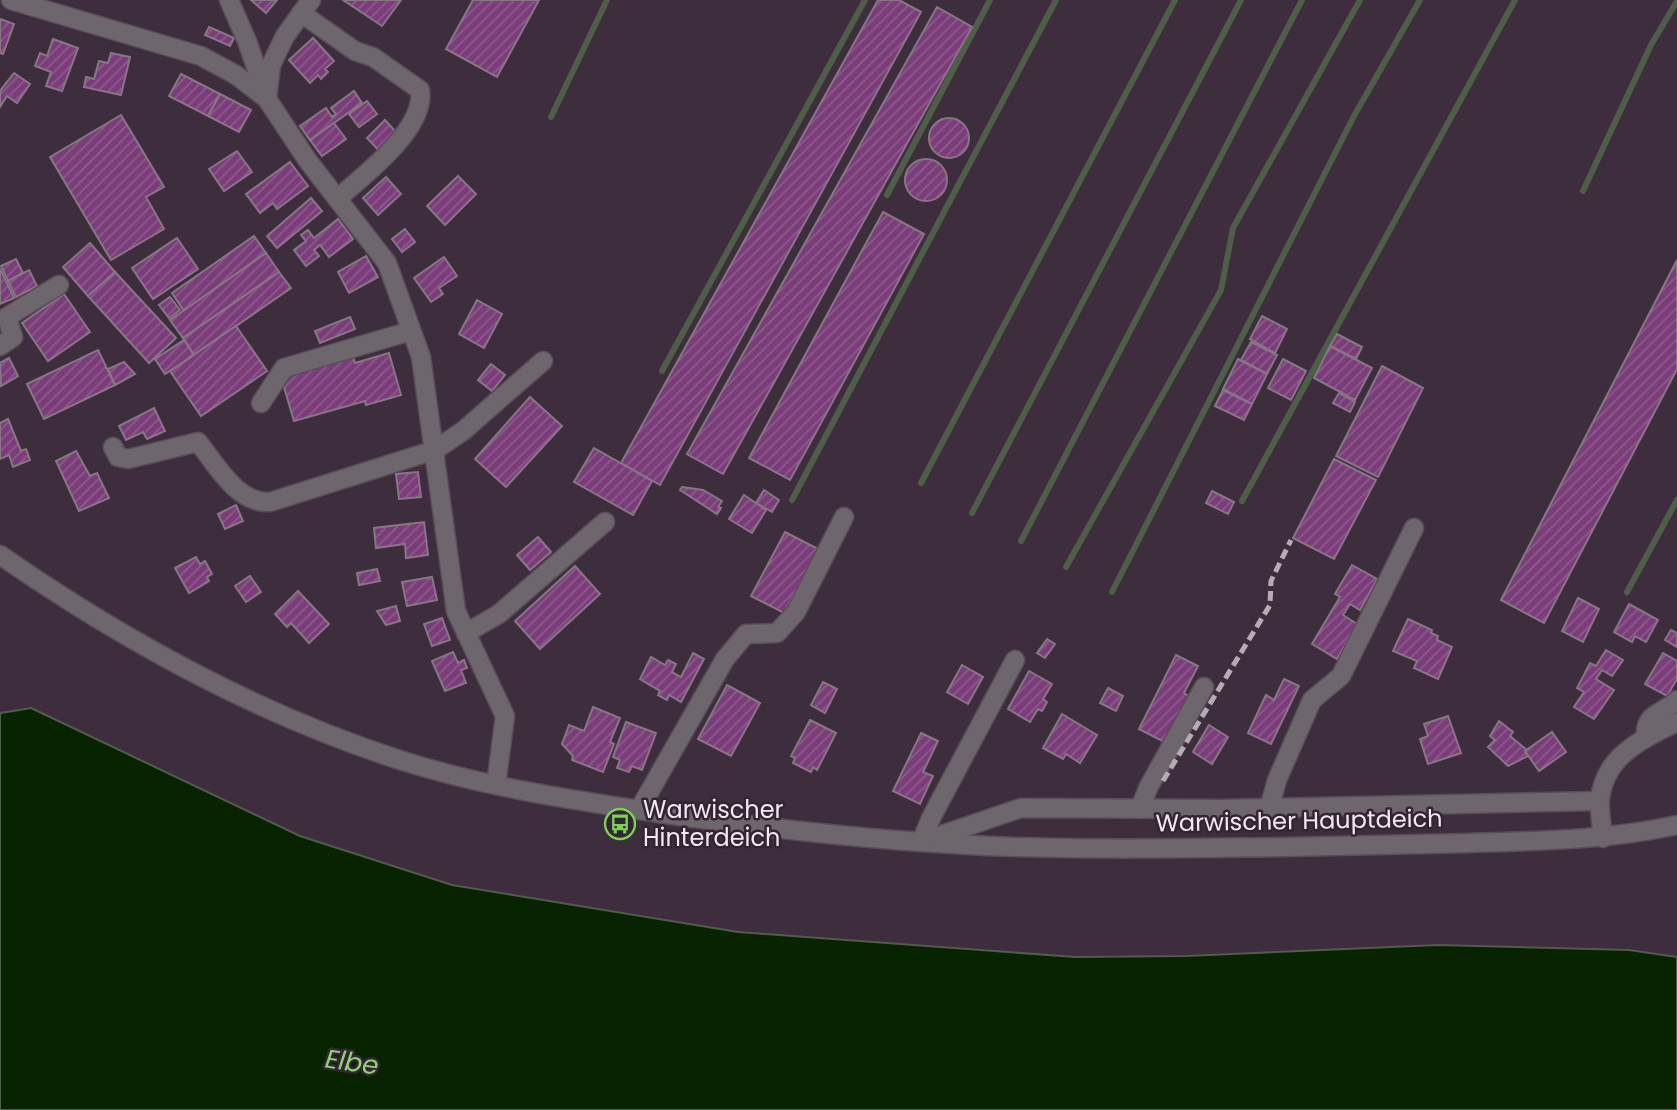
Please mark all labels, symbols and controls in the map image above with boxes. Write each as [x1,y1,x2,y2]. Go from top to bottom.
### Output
place label: Warwischer Hinterdeich [643,793,784,854]
street label: Warwischer Hauptdeich [1155,801,1443,840]
bus stop icon: Warwischer Hinterdeich [603,807,637,841]
water label: Elbe [323,1040,381,1084]

